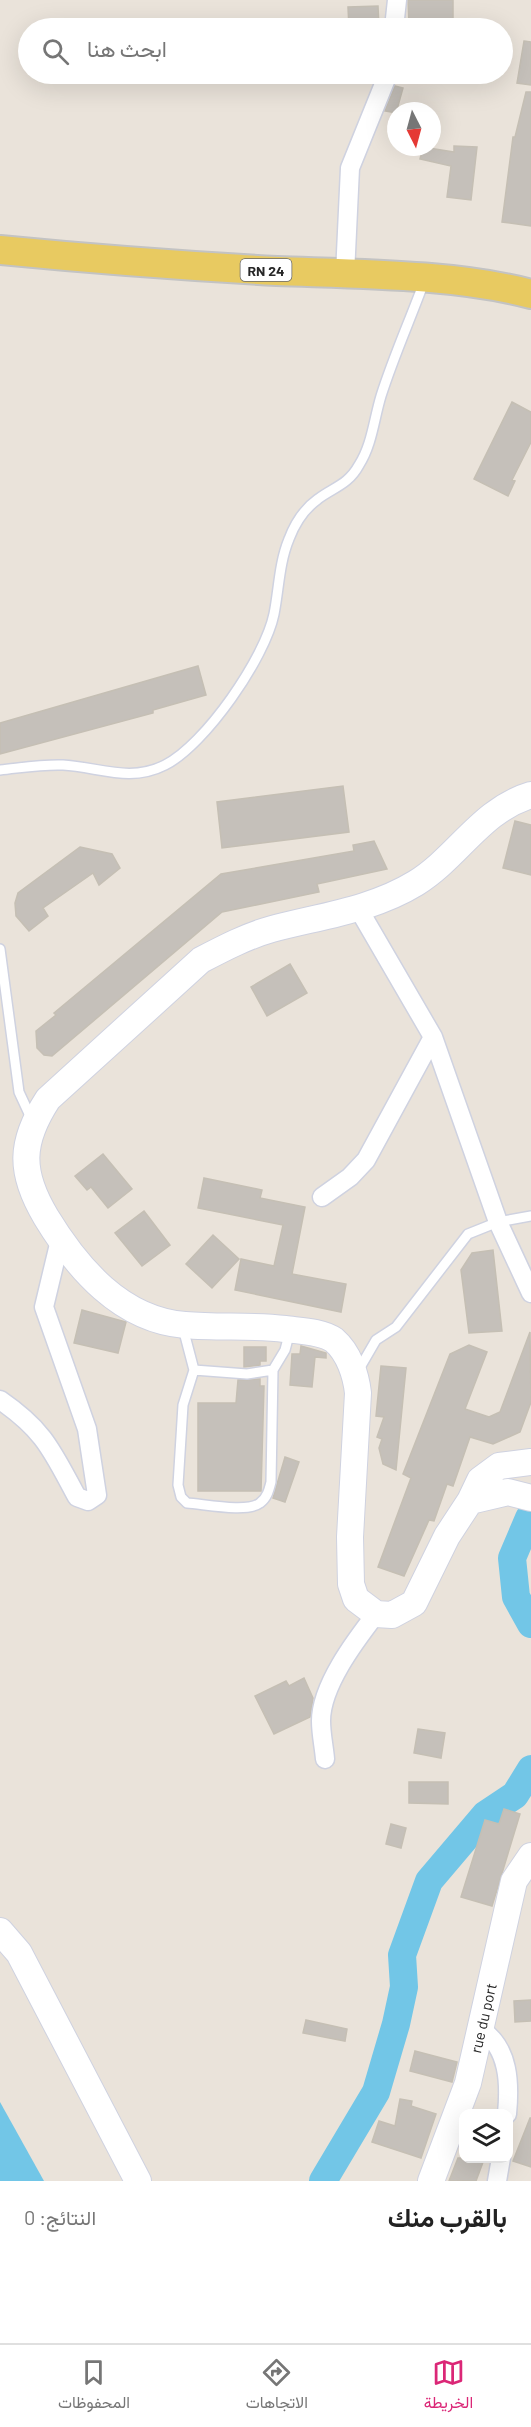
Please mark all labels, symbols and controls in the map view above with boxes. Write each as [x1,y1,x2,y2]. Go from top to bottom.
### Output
search box [18,18,513,84]
icon: search [39,35,72,68]
text: ابحث هنا [87,35,167,61]
north arrow [387,102,441,156]
road number: RN 24 [240,259,292,281]
street label: rue du port [466,1981,500,2055]
map controls [459,2109,513,2163]
button: layers [459,2109,513,2163]
text: بالقرب منك [388,2201,507,2232]
text: النتائج: 0 [24,2205,96,2229]
tab: المحفوظات [58,2356,130,2417]
tab: الاتجاهات [246,2356,308,2417]
tab: الخريطة [424,2356,473,2417]

